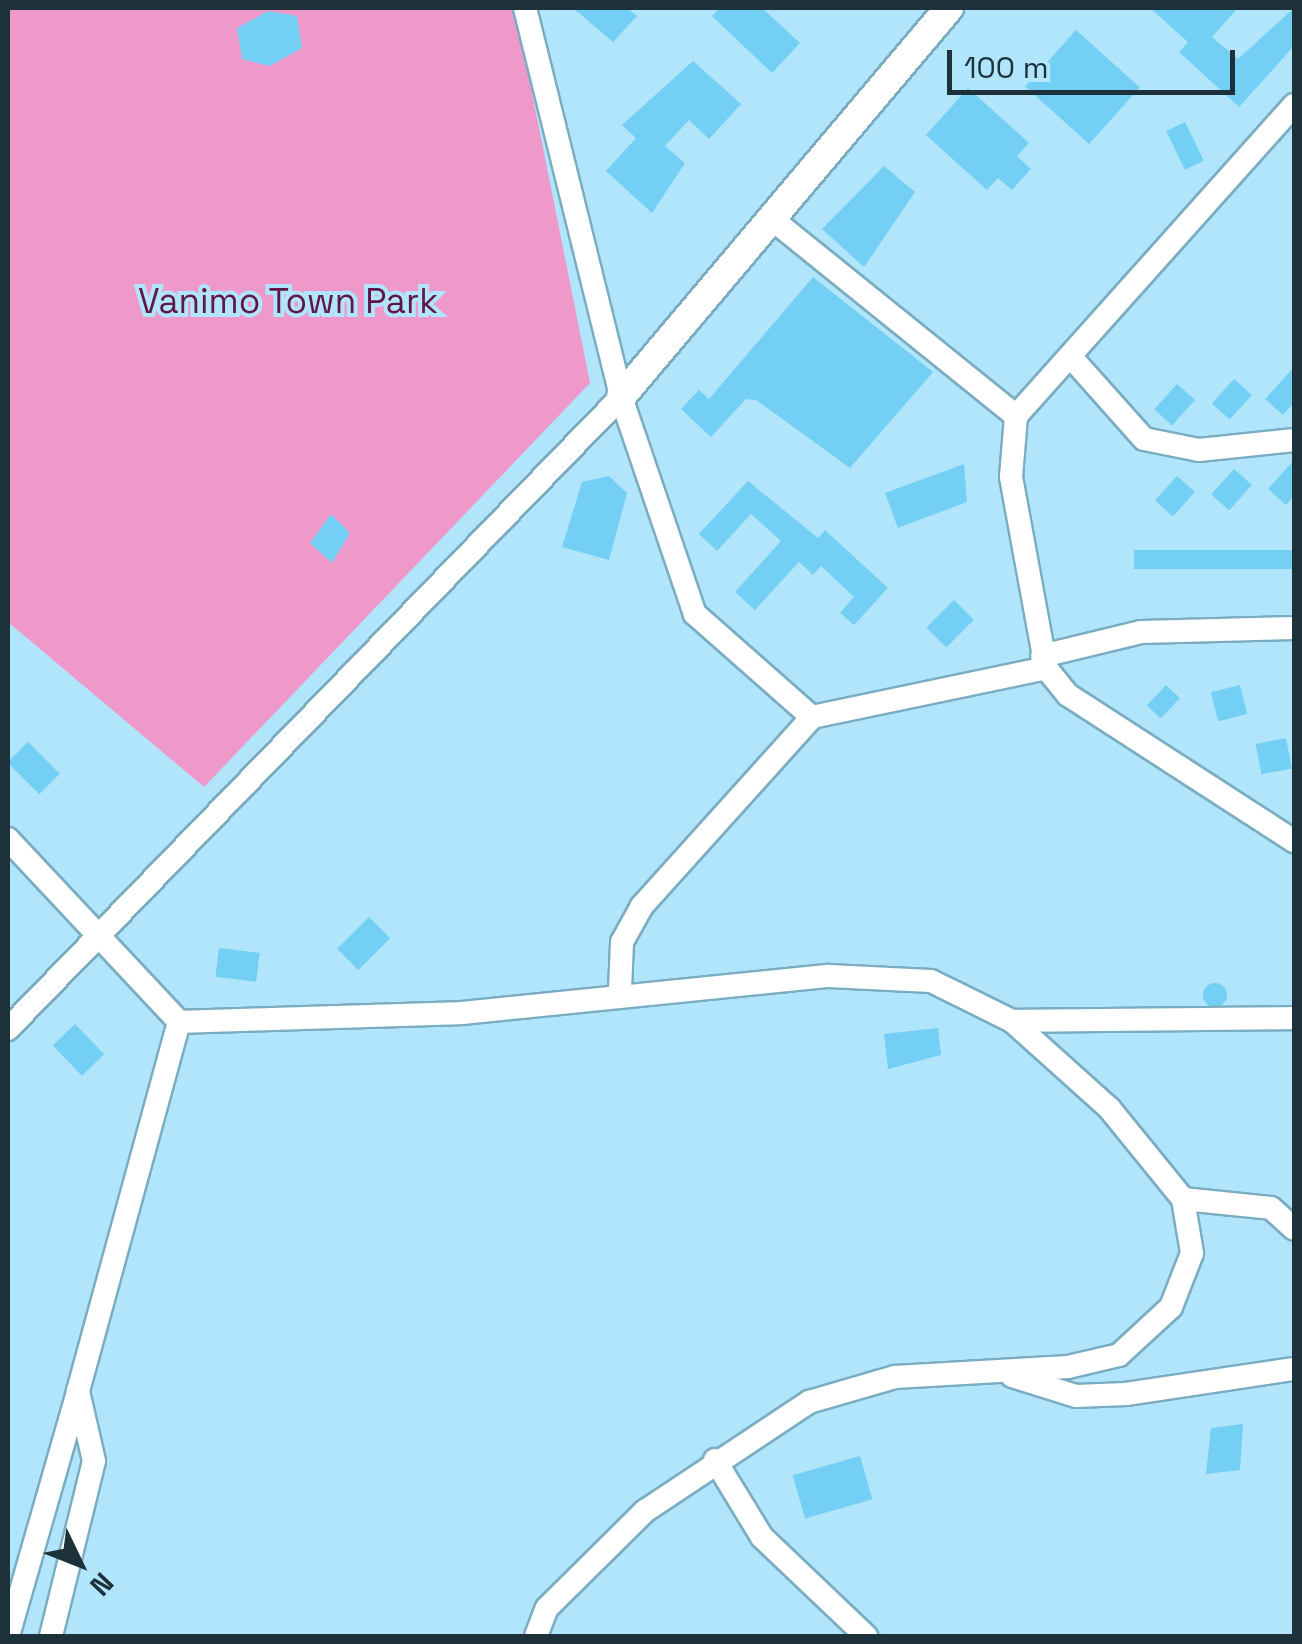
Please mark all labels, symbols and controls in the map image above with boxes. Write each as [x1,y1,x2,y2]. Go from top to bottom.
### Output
scale bar [952,30,1240,92]
text: 100 m [964,48,1049,87]
park label: Vanimo Town Park [138,280,438,322]
north arrow [30,1514,130,1614]
text: N [82,1565,122,1604]

